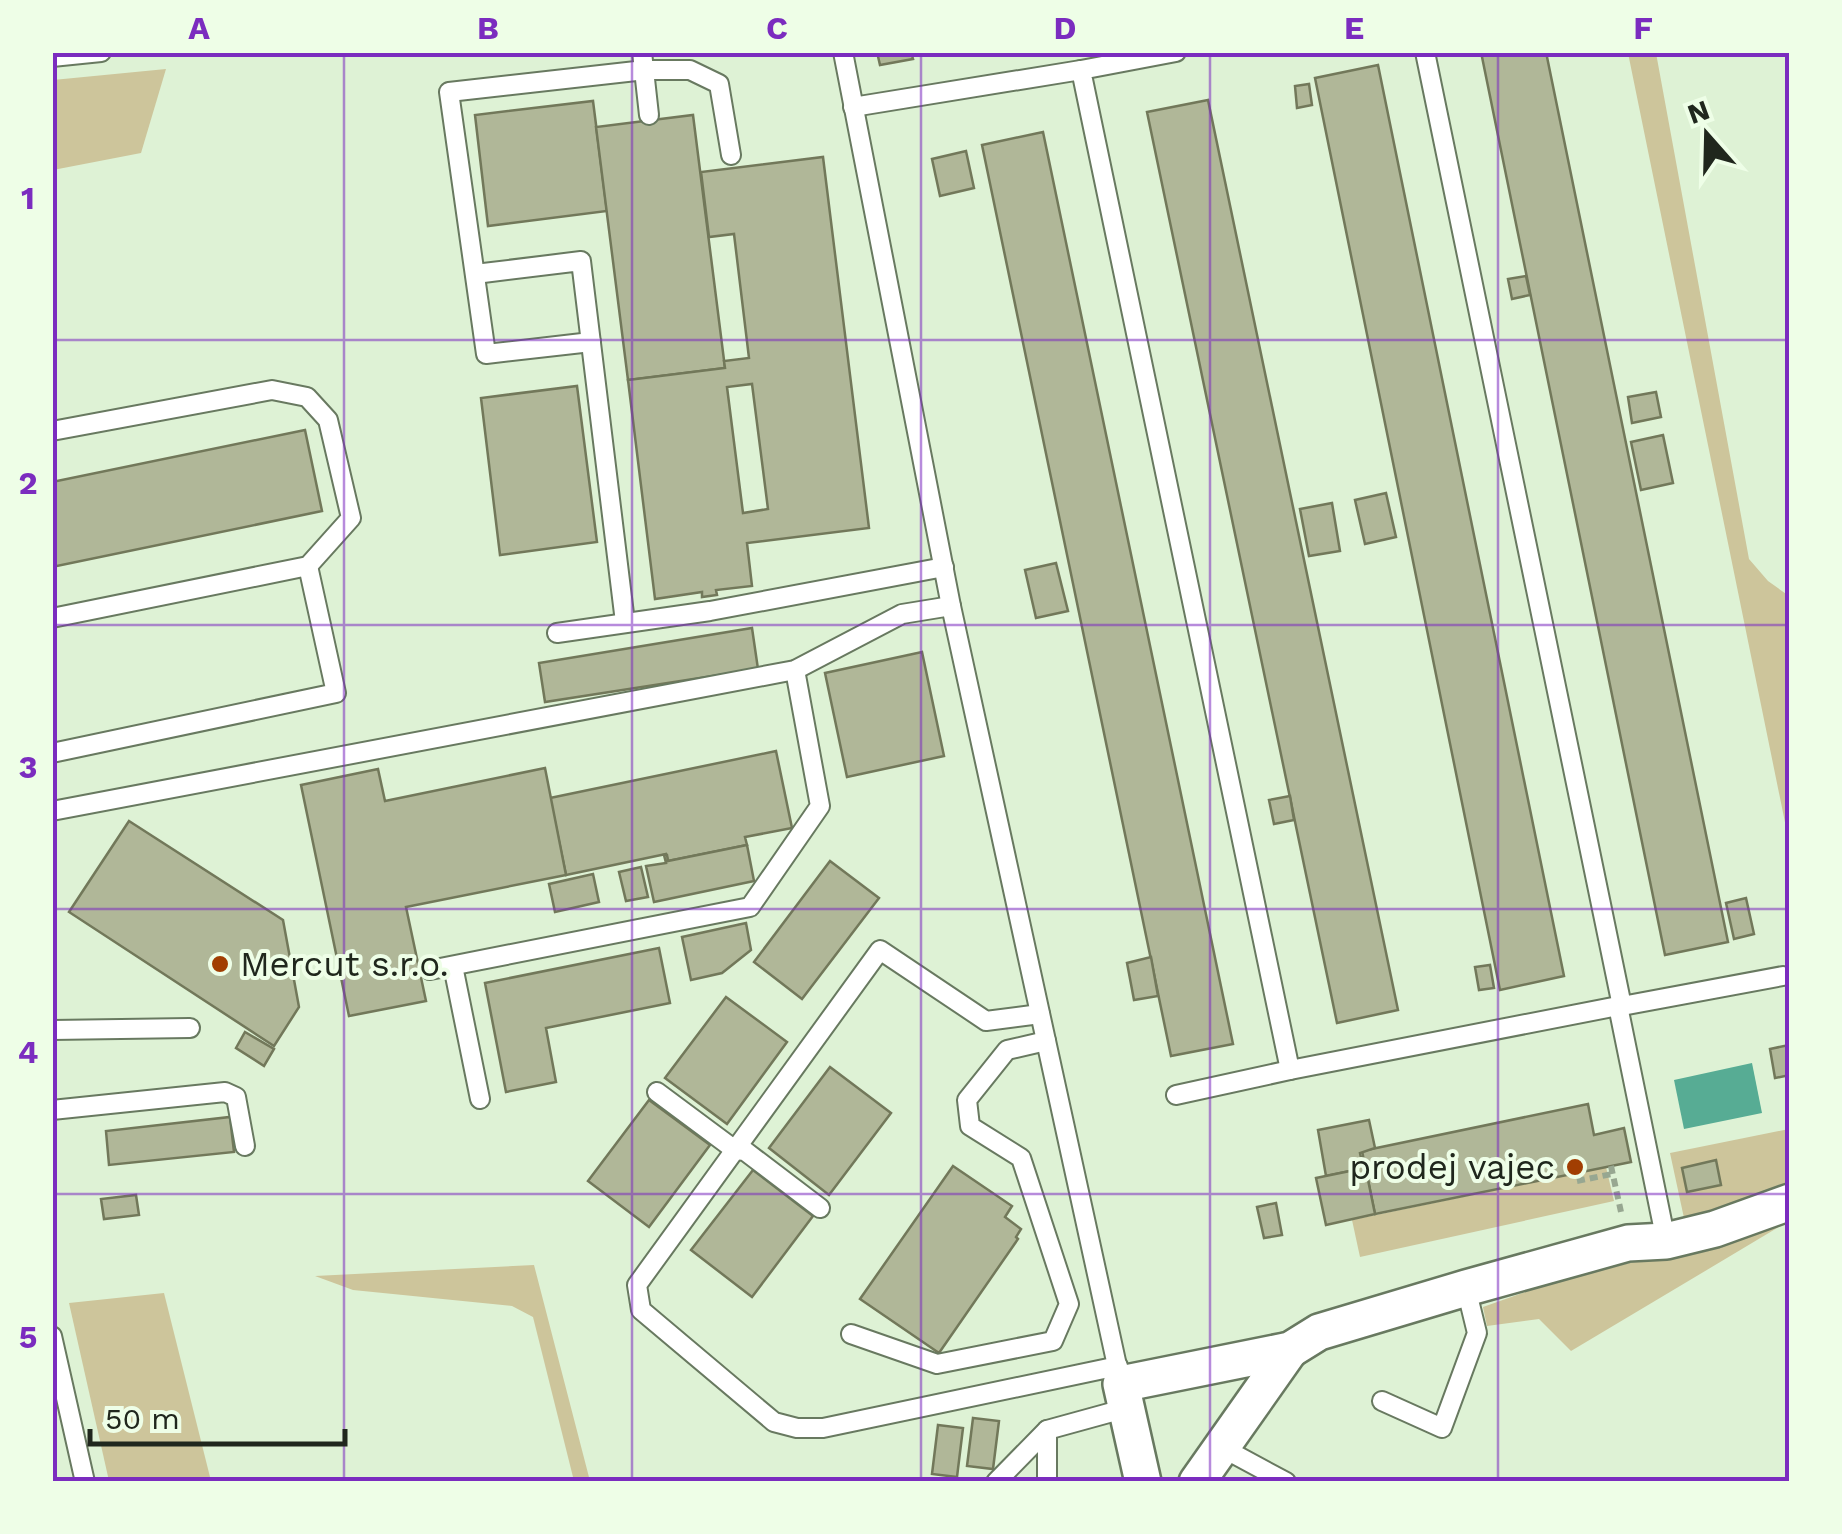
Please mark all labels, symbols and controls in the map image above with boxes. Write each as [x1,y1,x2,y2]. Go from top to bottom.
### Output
text: A [188,9,210,47]
text: B [477,9,499,47]
text: C [766,9,788,47]
text: D [1054,9,1076,47]
text: E [1344,9,1364,47]
text: F [1633,9,1653,47]
north arrow [1657,85,1757,185]
text: N [1683,93,1714,131]
text: 1 [21,179,35,217]
text: 2 [18,464,38,502]
text: 3 [19,748,37,786]
place label: Mercut s.r.o. [240,943,449,985]
marker: Mercut s.r.o. [209,953,231,975]
text: 4 [18,1033,38,1071]
place label: prodej vajec [1349,1146,1555,1188]
marker: prodej vajec [1564,1156,1586,1178]
text: 5 [19,1318,37,1356]
scale bar [90,1384,345,1446]
text: 50 m [105,1401,180,1436]

